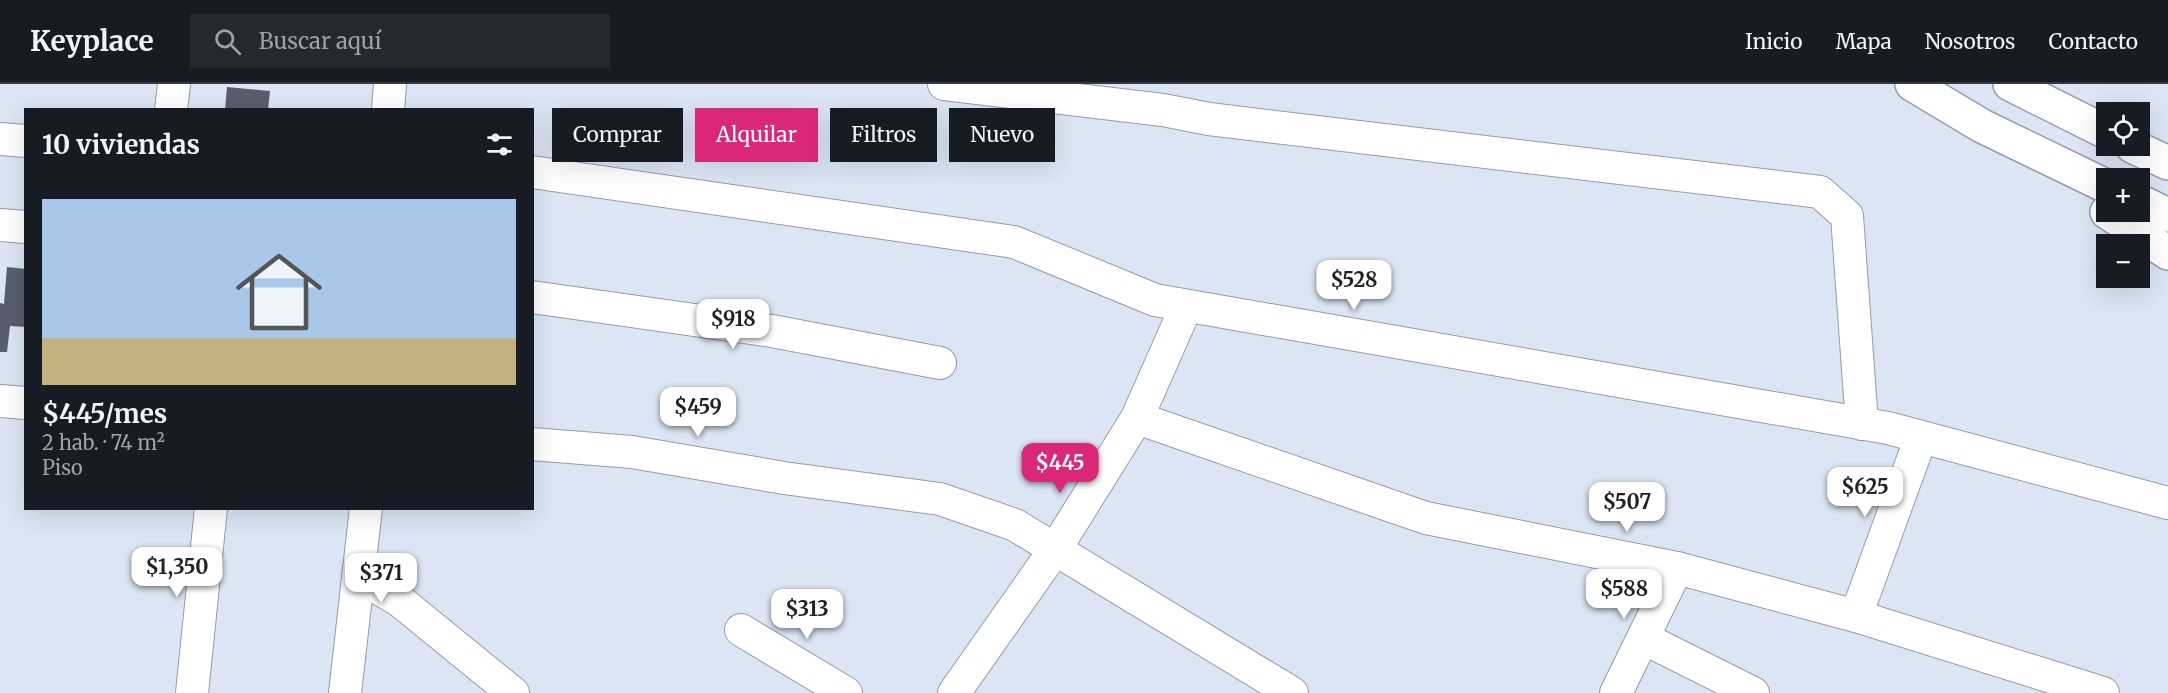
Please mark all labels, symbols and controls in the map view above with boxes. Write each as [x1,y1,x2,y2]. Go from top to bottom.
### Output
search box [190,14,610,68]
text: Keyplace [30,23,154,59]
icon: search [211,25,244,58]
text: Buscar aquí [259,27,382,55]
text: Inicio [1745,28,1803,55]
text: Mapa [1836,28,1892,55]
text: Nosotros [1925,28,2015,55]
text: Contacto [2048,28,2138,55]
map controls [2096,102,2150,288]
button: locate [2096,102,2150,156]
chip: Comprar [552,108,683,162]
chip: Alquilar [695,108,818,162]
chip: Filtros [830,108,937,162]
chip: Nuevo [949,108,1055,162]
text: 10 viviendas [42,128,200,161]
icon: filters [483,128,516,161]
button: + [2096,168,2150,222]
button: − [2096,234,2150,288]
icon: home [225,238,333,346]
pin: $528 [1318,260,1390,311]
text: $528 [1330,267,1378,292]
pin: $918 [697,299,769,350]
text: $918 [710,306,756,331]
pin: $459 [662,387,734,438]
text: $459 [674,394,722,419]
text: $445/mes [42,397,167,430]
text: 2 hab. · 74 m² [42,430,165,455]
pin: $445 [1024,443,1096,494]
text: $445 [1036,450,1084,475]
text: Piso [42,455,83,480]
pin: $625 [1829,467,1901,518]
text: $625 [1841,474,1889,499]
pin: $507 [1591,482,1663,533]
text: $507 [1603,489,1651,514]
pin: $1,350 [128,547,226,598]
pin: $371 [345,553,417,604]
text: $1,350 [145,554,209,579]
text: $371 [359,560,403,585]
pin: $588 [1588,569,1660,620]
text: $588 [1600,576,1648,601]
pin: $313 [771,589,843,640]
text: $313 [785,596,829,621]

